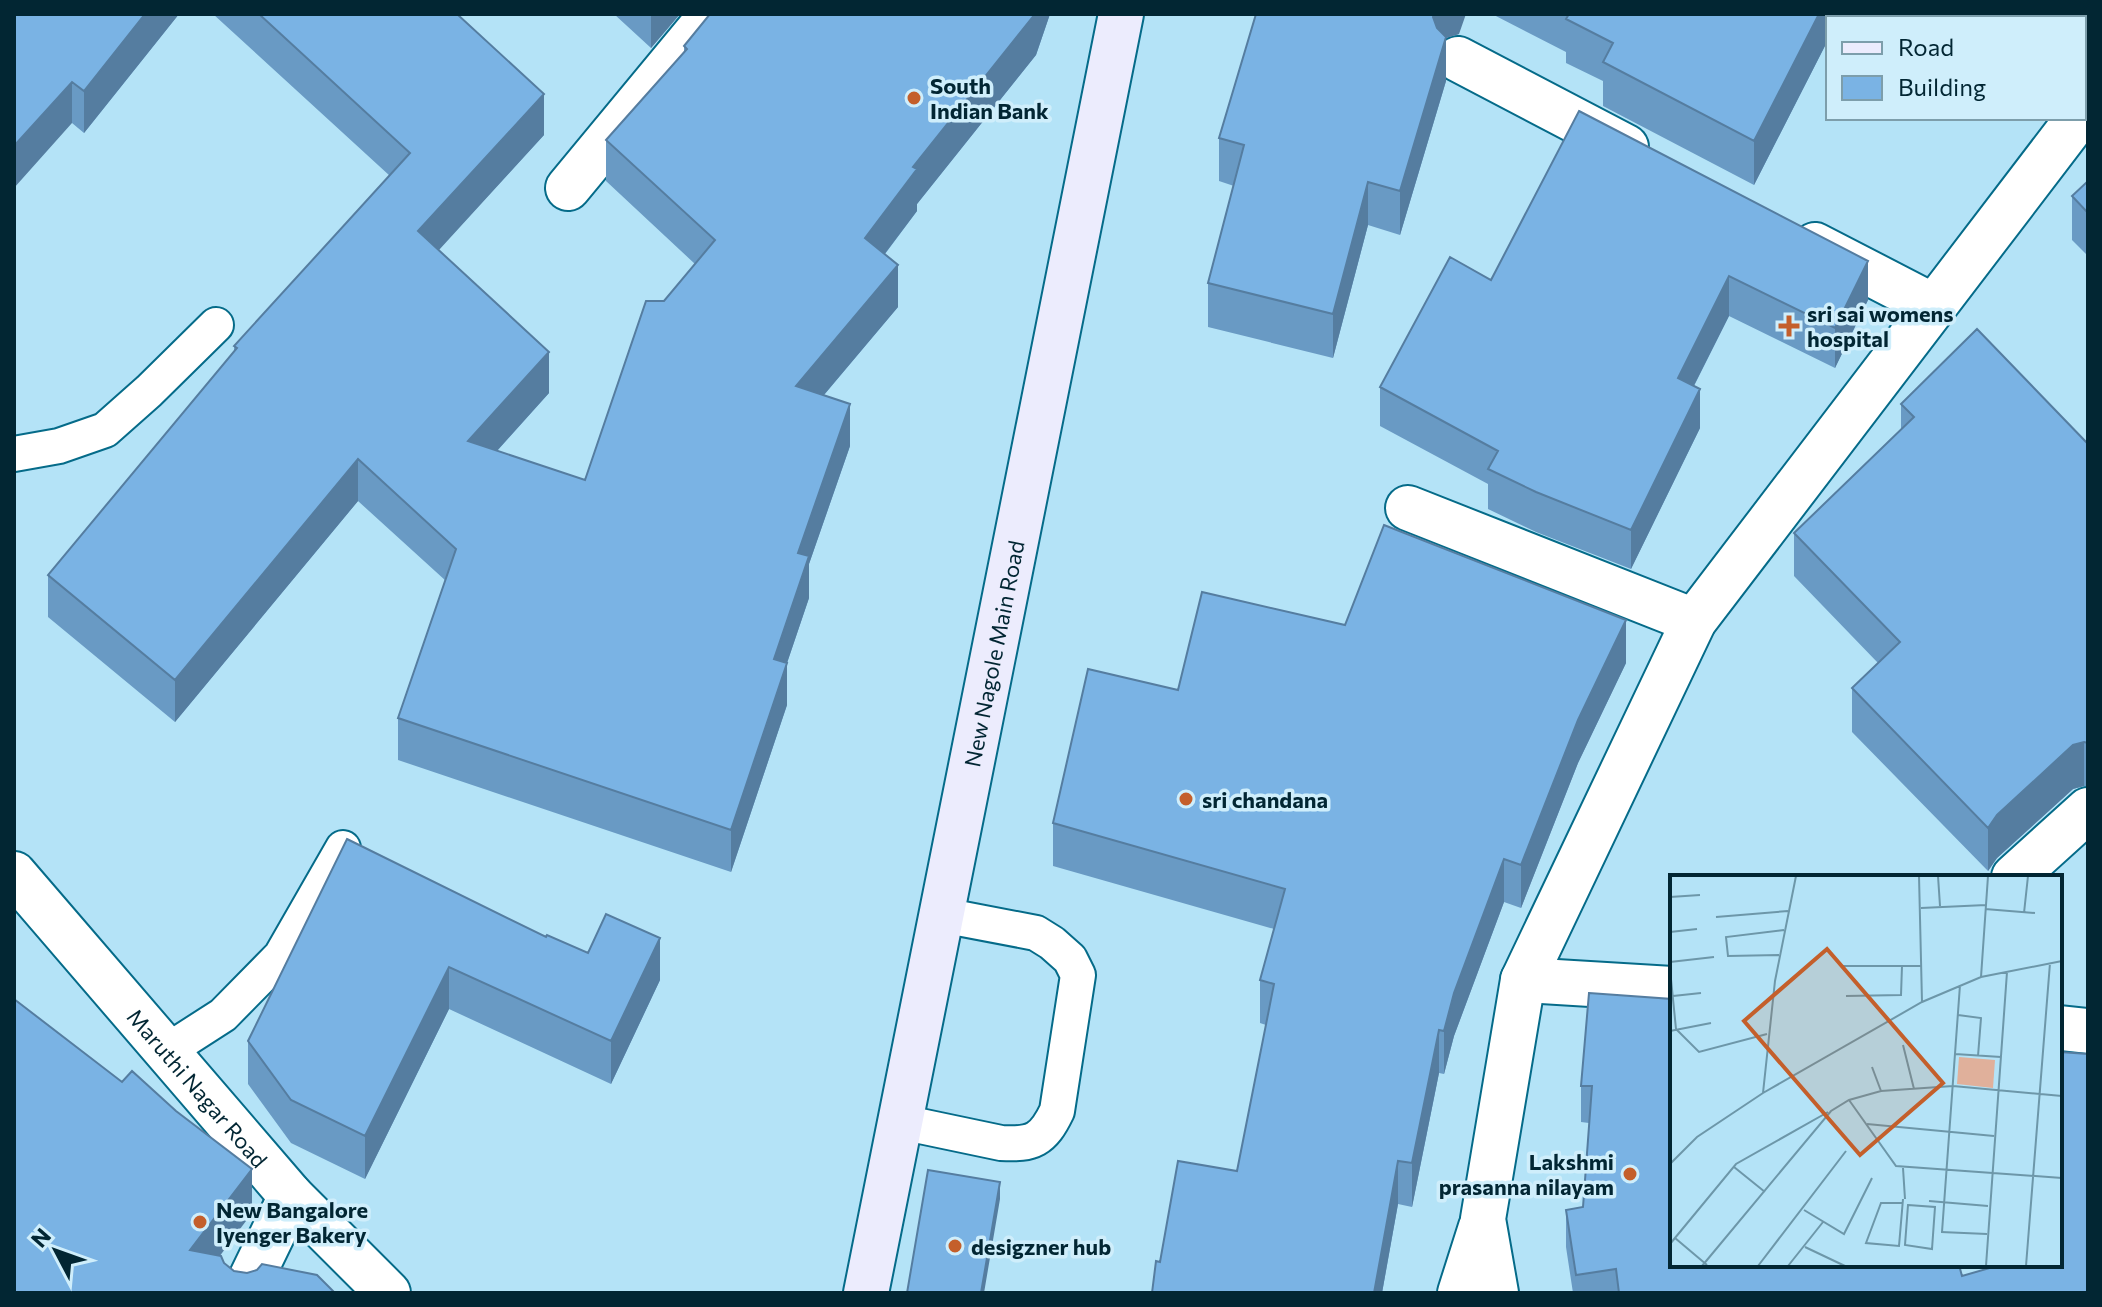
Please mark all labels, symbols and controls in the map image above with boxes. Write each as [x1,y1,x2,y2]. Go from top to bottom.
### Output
legend [1826,16,2086,120]
text: Road [1898,32,1954,61]
place label: South Indian Bank [930,72,1049,124]
text: Building [1898,72,1986,101]
marker: South Indian Bank [905,89,923,107]
place label: sri sai womens hospital [1807,300,1954,352]
marker: sri sai womens hospital [1778,315,1800,337]
street label: New Nagole Main Road [958,538,1029,769]
place label: sri chandana [1202,786,1328,813]
marker: sri chandana [1177,790,1195,808]
inset map [1670,875,2062,1267]
street label: Maruthi Nagar Road [122,1003,274,1173]
place label: Lakshmi prasanna nilayam [1439,1148,1614,1200]
marker: Lakshmi prasanna nilayam [1621,1165,1639,1183]
place label: New Bangalore Iyenger Bakery [216,1196,368,1248]
north arrow [16,1211,96,1291]
marker: New Bangalore Iyenger Bakery [191,1213,209,1231]
text: N [25,1222,56,1253]
place label: desigzner hub [971,1233,1111,1260]
marker: desigzner hub [946,1237,964,1255]

